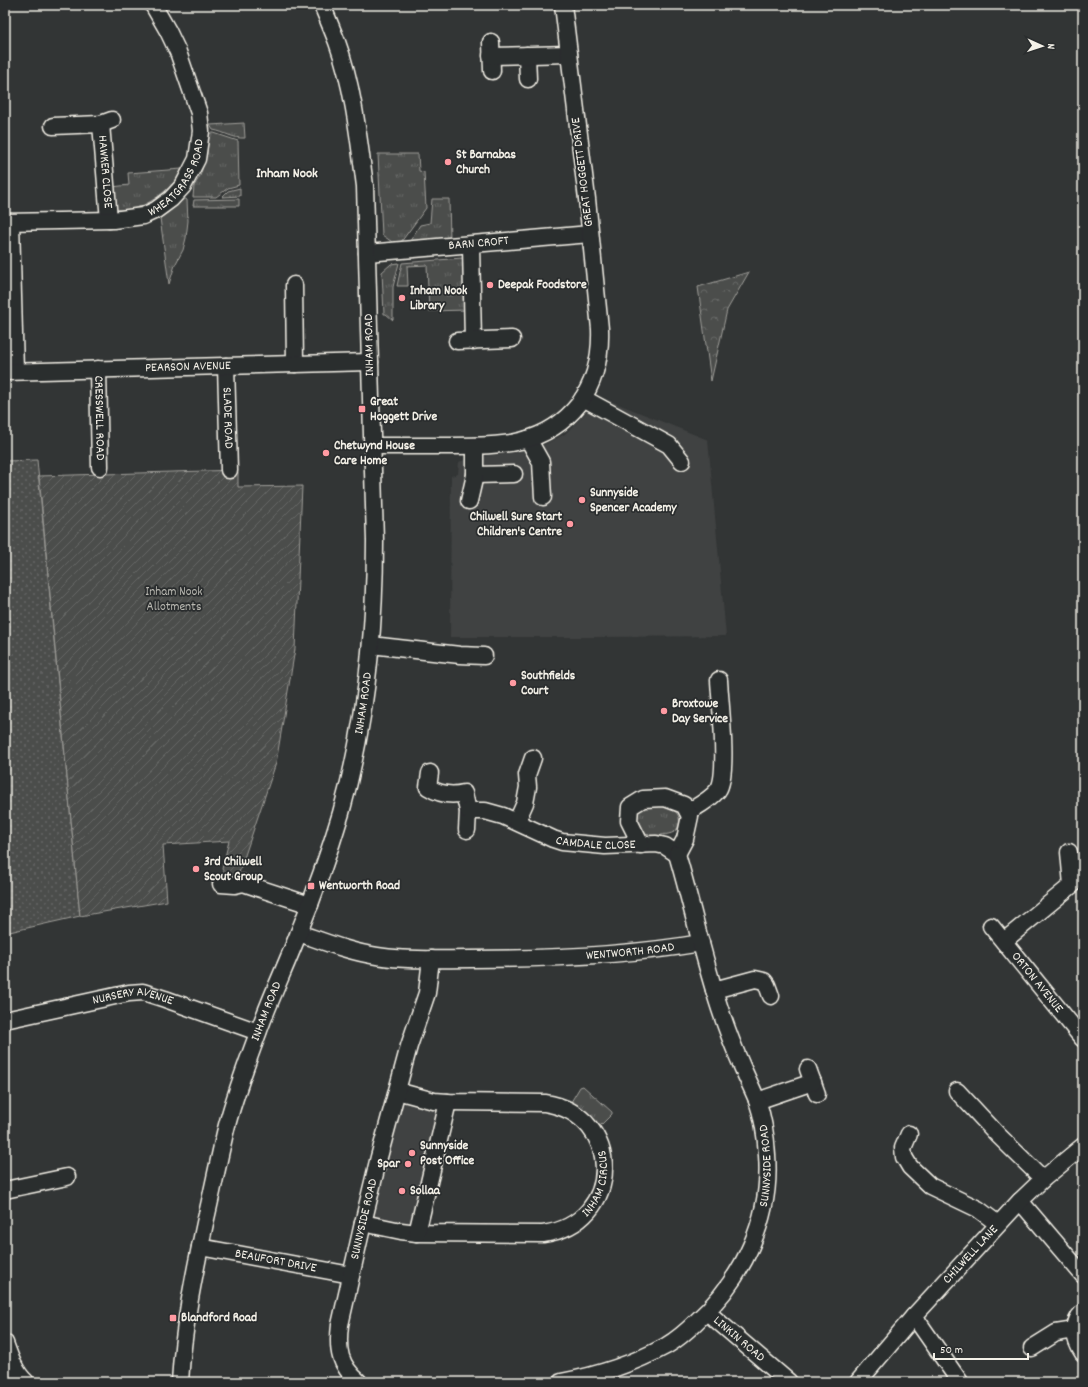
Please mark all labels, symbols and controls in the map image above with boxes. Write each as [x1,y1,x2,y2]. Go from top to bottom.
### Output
north arrow [1022,26,1062,66]
text: N [1042,43,1058,50]
street label: GREAT HOGGETT DRIVE [567,116,599,228]
street label: HAWKER CLOSE [92,134,118,209]
street label: WHEATGRASS ROAD [145,138,209,222]
place label: St Barnabas Church [456,146,516,180]
marker: St Barnabas Church [443,157,453,167]
district label: Inham Nook [256,164,318,184]
street label: BARN CROFT [448,231,509,256]
place label: Deepak Foodstore [498,276,587,295]
marker: Deepak Foodstore [485,280,495,290]
place label: Inham Nook Library [410,282,468,316]
marker: Inham Nook Library [397,293,407,303]
street label: INHAM ROAD [360,313,380,376]
street label: PEARSON AVENUE [145,356,231,378]
street label: CRESSWELL ROAD [89,375,109,461]
street label: SLADE ROAD [217,387,238,449]
place label: Great Hoggett Drive [370,393,437,427]
marker: Great Hoggett Drive [357,404,367,414]
place label: Chetwynd House Care Home [334,437,415,471]
marker: Chetwynd House Care Home [321,448,331,458]
place label: Sunnyside Spencer Academy [590,484,677,518]
marker: Sunnyside Spencer Academy [577,495,587,505]
place label: Chilwell Sure Start Children's Centre [470,508,562,542]
marker: Chilwell Sure Start Children's Centre [565,519,575,529]
park label: Inham Nook Allotments [145,583,203,617]
place label: Southfields Court [521,667,576,701]
street label: INHAM ROAD [350,671,377,736]
marker: Southfields Court [508,678,518,688]
place label: Broxtowe Day Service [672,695,728,729]
marker: Broxtowe Day Service [659,706,669,716]
street label: CAMDALE CLOSE [553,831,636,856]
place label: 3rd Chilwell Scout Group [204,853,263,887]
marker: 3rd Chilwell Scout Group [191,864,201,874]
place label: Wentworth Road [319,877,400,896]
marker: Wentworth Road [306,881,316,891]
street label: WENTWORTH ROAD [585,938,676,965]
street label: ORTON AVENUE [1006,948,1068,1017]
street label: INHAM ROAD [246,978,287,1044]
street label: NURSERY AVENUE [91,982,176,1011]
street label: SUNNYSIDE ROAD [754,1123,777,1209]
place label: Sunnyside Post Office [420,1137,474,1171]
marker: Sunnyside Post Office [407,1148,417,1158]
street label: INHAM CIRCUS [577,1148,614,1222]
place label: Spar [377,1155,401,1174]
marker: Spar [403,1159,413,1169]
street label: SUNNYSIDE ROAD [346,1176,383,1262]
place label: Sollaa [410,1182,441,1201]
marker: Sollaa [397,1186,407,1196]
street label: CHILWELL LANE [938,1221,1003,1288]
street label: BEAUFORT DRIVE [233,1244,318,1278]
place label: Blandford Road [181,1309,257,1328]
street label: LINKIN ROAD [709,1312,769,1367]
marker: Blandford Road [168,1313,178,1323]
scale bar [934,1335,1028,1361]
text: 50 m [940,1342,963,1359]

